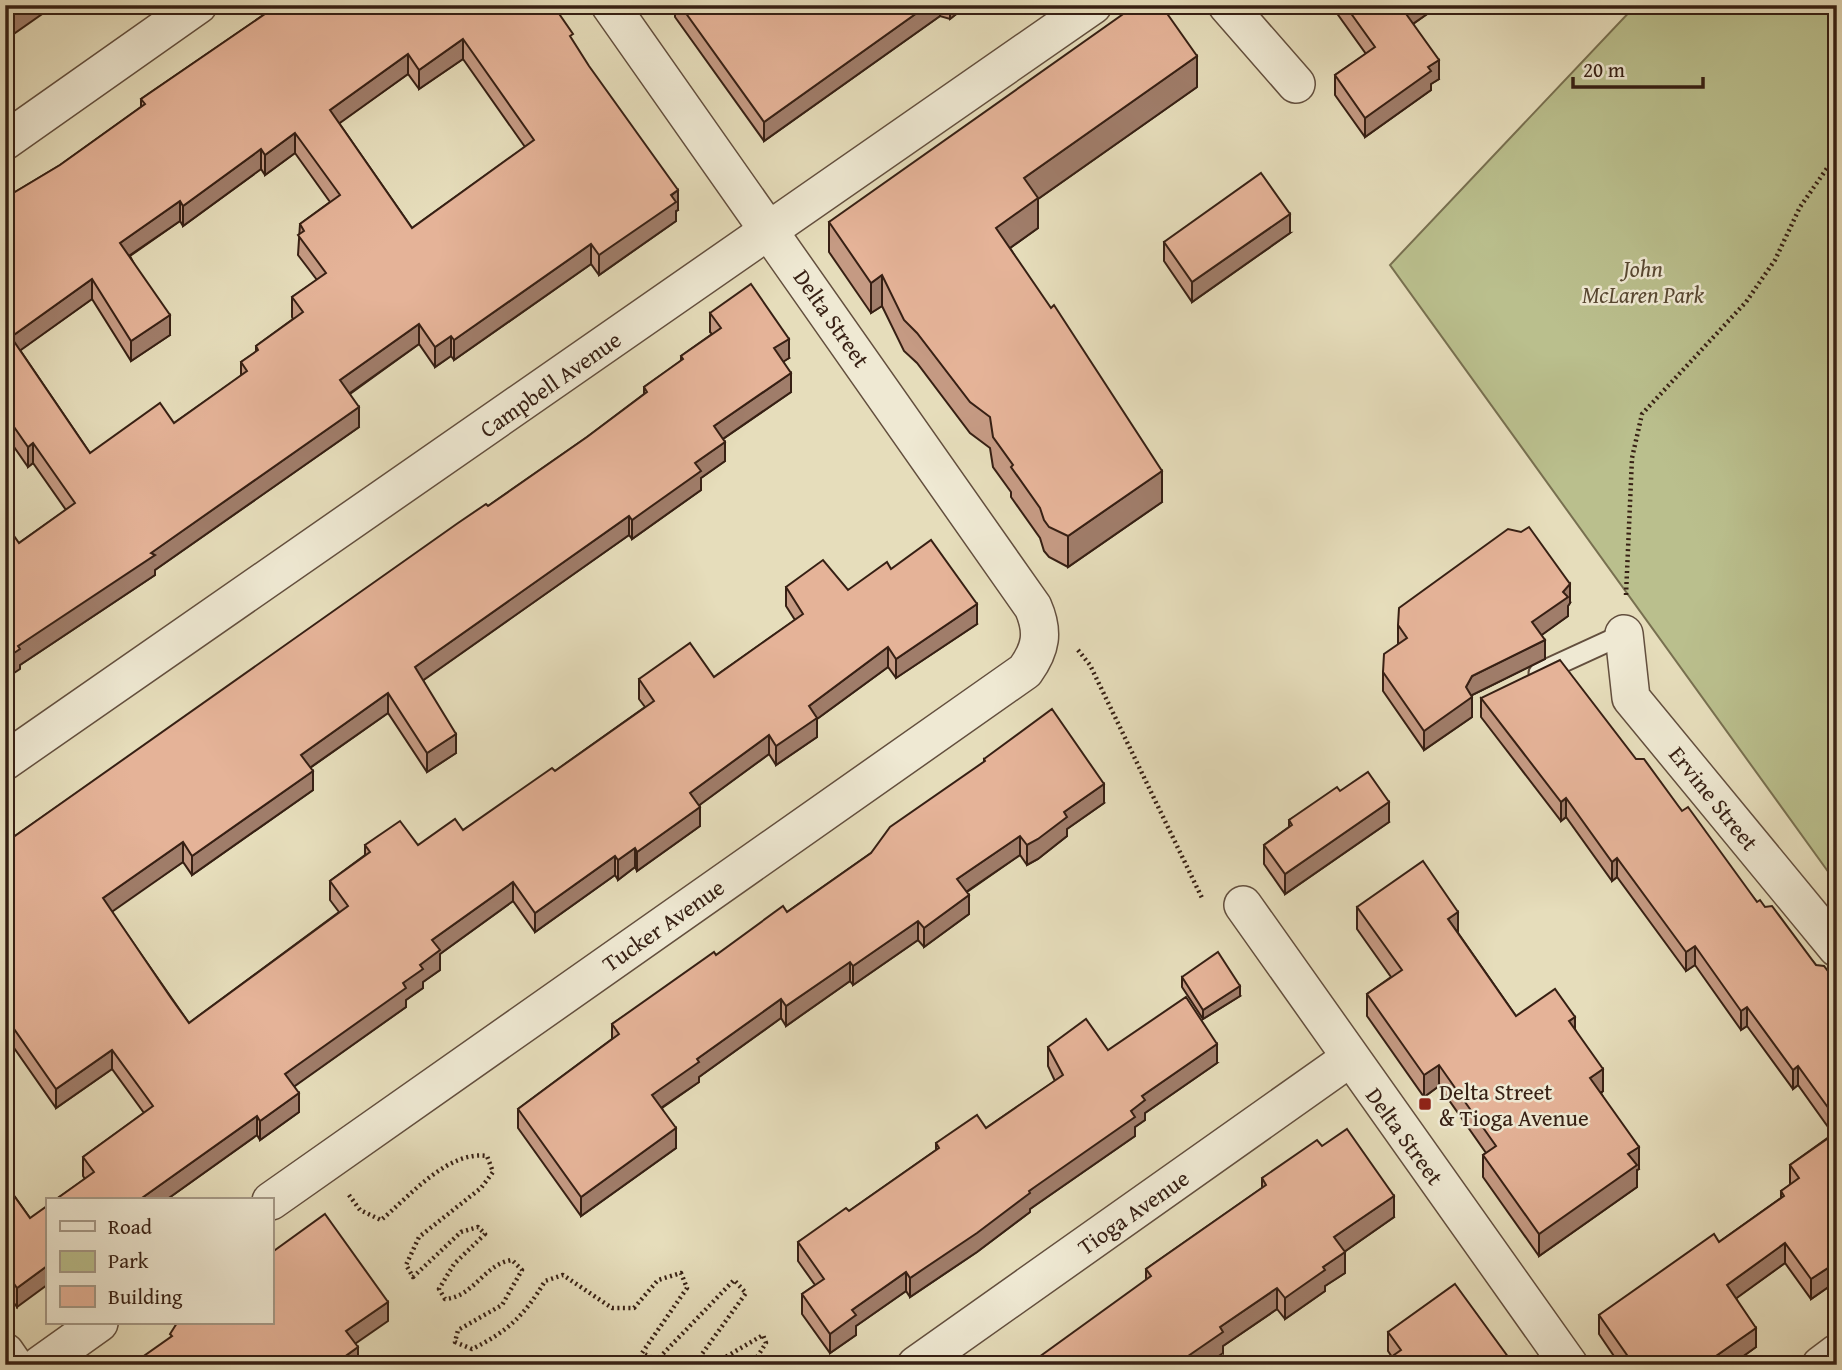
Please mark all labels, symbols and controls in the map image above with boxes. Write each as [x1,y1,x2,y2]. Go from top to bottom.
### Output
scale bar [1573,46,1702,90]
text: 20 m [1583,54,1625,85]
park label: John McLaren Park [1582,252,1705,311]
street label: Delta Street [786,262,878,374]
street label: Campbell Avenue [473,323,627,445]
street label: Ervine Street [1662,739,1766,857]
street label: Tucker Avenue [595,871,731,979]
place label: Delta Street & Tioga Avenue [1439,1075,1589,1134]
street label: Delta Street [1358,1080,1452,1192]
marker: Delta Street & Tioga Avenue [1417,1096,1433,1112]
street label: Tioga Avenue [1071,1161,1195,1263]
legend [46,1198,273,1324]
text: Road [108,1211,153,1242]
text: Park [108,1245,149,1276]
text: Building [108,1281,183,1312]

